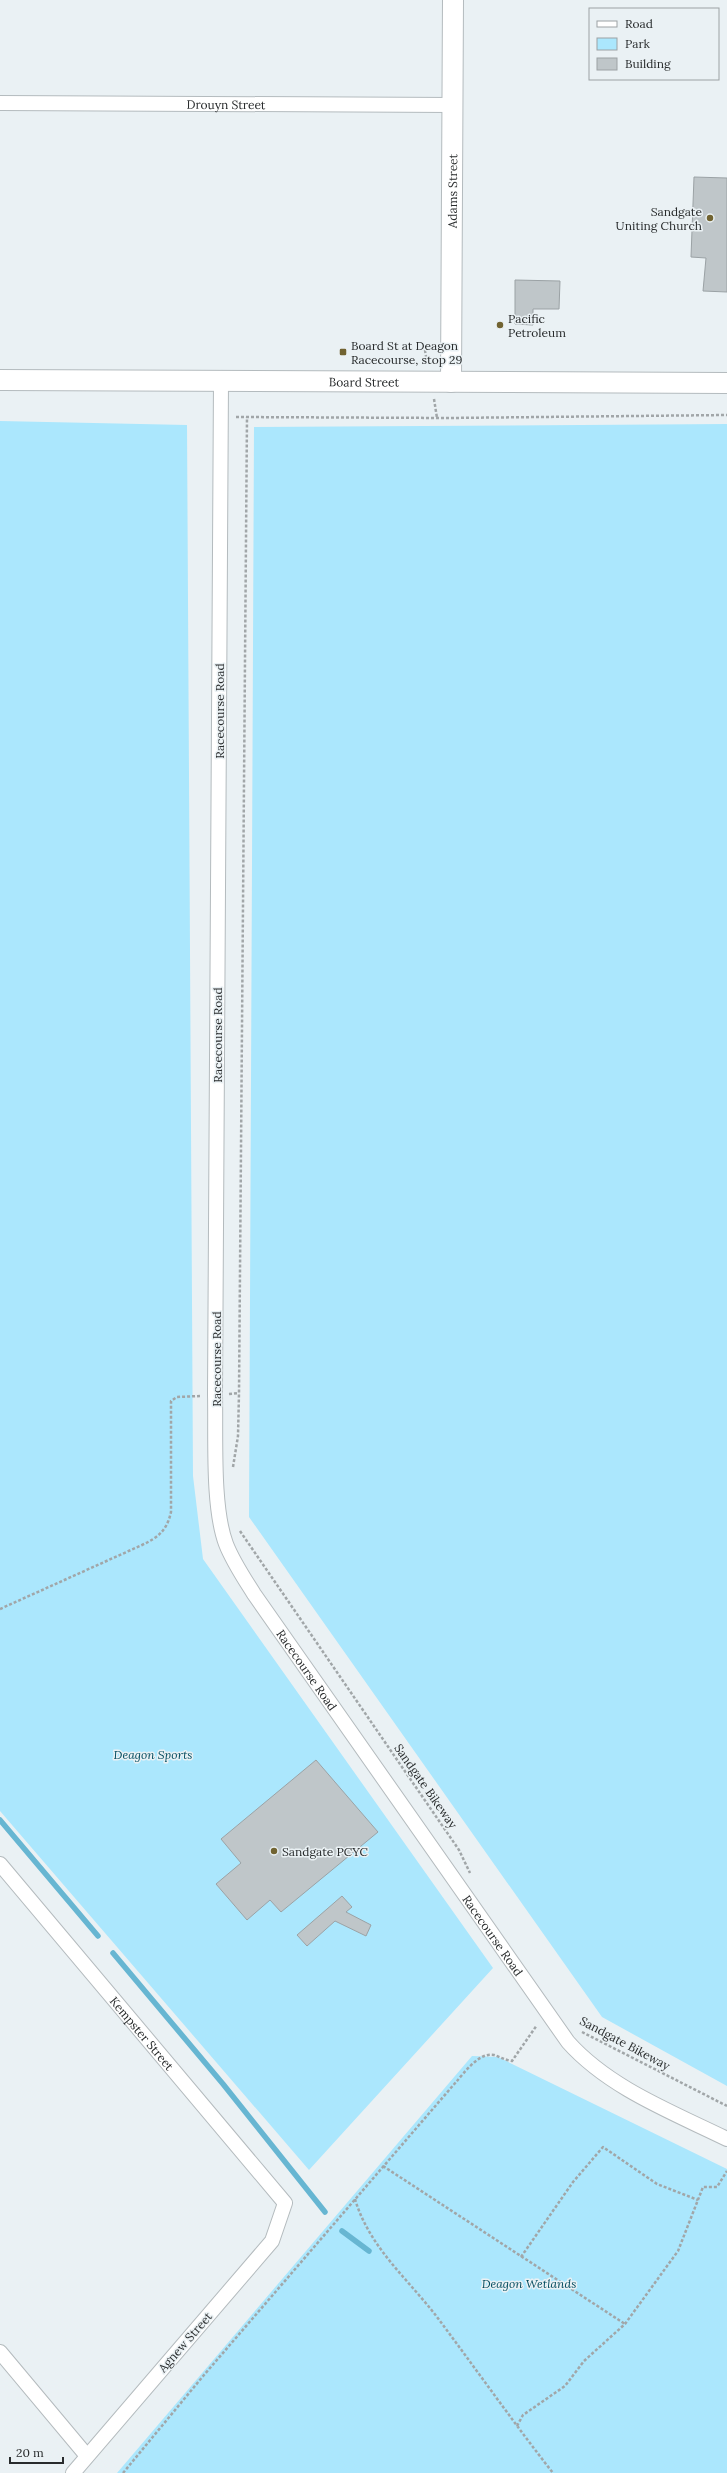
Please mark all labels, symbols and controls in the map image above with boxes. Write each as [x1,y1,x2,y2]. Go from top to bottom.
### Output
legend [589,8,719,80]
text: Road [625,16,653,31]
text: Park [625,36,651,51]
text: Building [625,56,671,71]
street label: Drouyn Street [186,96,266,112]
street label: Adams Street [444,153,460,229]
place label: Sandgate Uniting Church [616,204,702,233]
marker: Sandgate Uniting Church [705,213,715,223]
place label: Pacific Petroleum [508,311,566,340]
marker: Pacific Petroleum [495,320,505,330]
place label: Board St at Deagon Racecourse, stop 29 [351,338,462,367]
marker: Board St at Deagon Racecourse, stop 29 [338,347,348,357]
street label: Board Street [329,374,399,389]
street label: Racecourse Road [212,663,227,759]
street label: Racecourse Road [210,987,225,1083]
street label: Racecourse Road [209,1311,224,1407]
street label: Racecourse Road [274,1626,341,1713]
street label: Sandgate Bikeway [391,1741,461,1832]
park label: Deagon Sports [114,1747,192,1762]
place label: Sandgate PCYC [282,1844,369,1859]
marker: Sandgate PCYC [269,1846,279,1856]
street label: Racecourse Road [460,1892,527,1978]
street label: Kempster Street [107,1993,178,2073]
street label: Sandgate Bikeway [577,2013,673,2073]
park label: Deagon Wetlands [482,2276,576,2291]
street label: Agnew Street [154,2309,215,2376]
scale bar [10,2439,63,2465]
text: 20 m [16,2445,44,2460]

